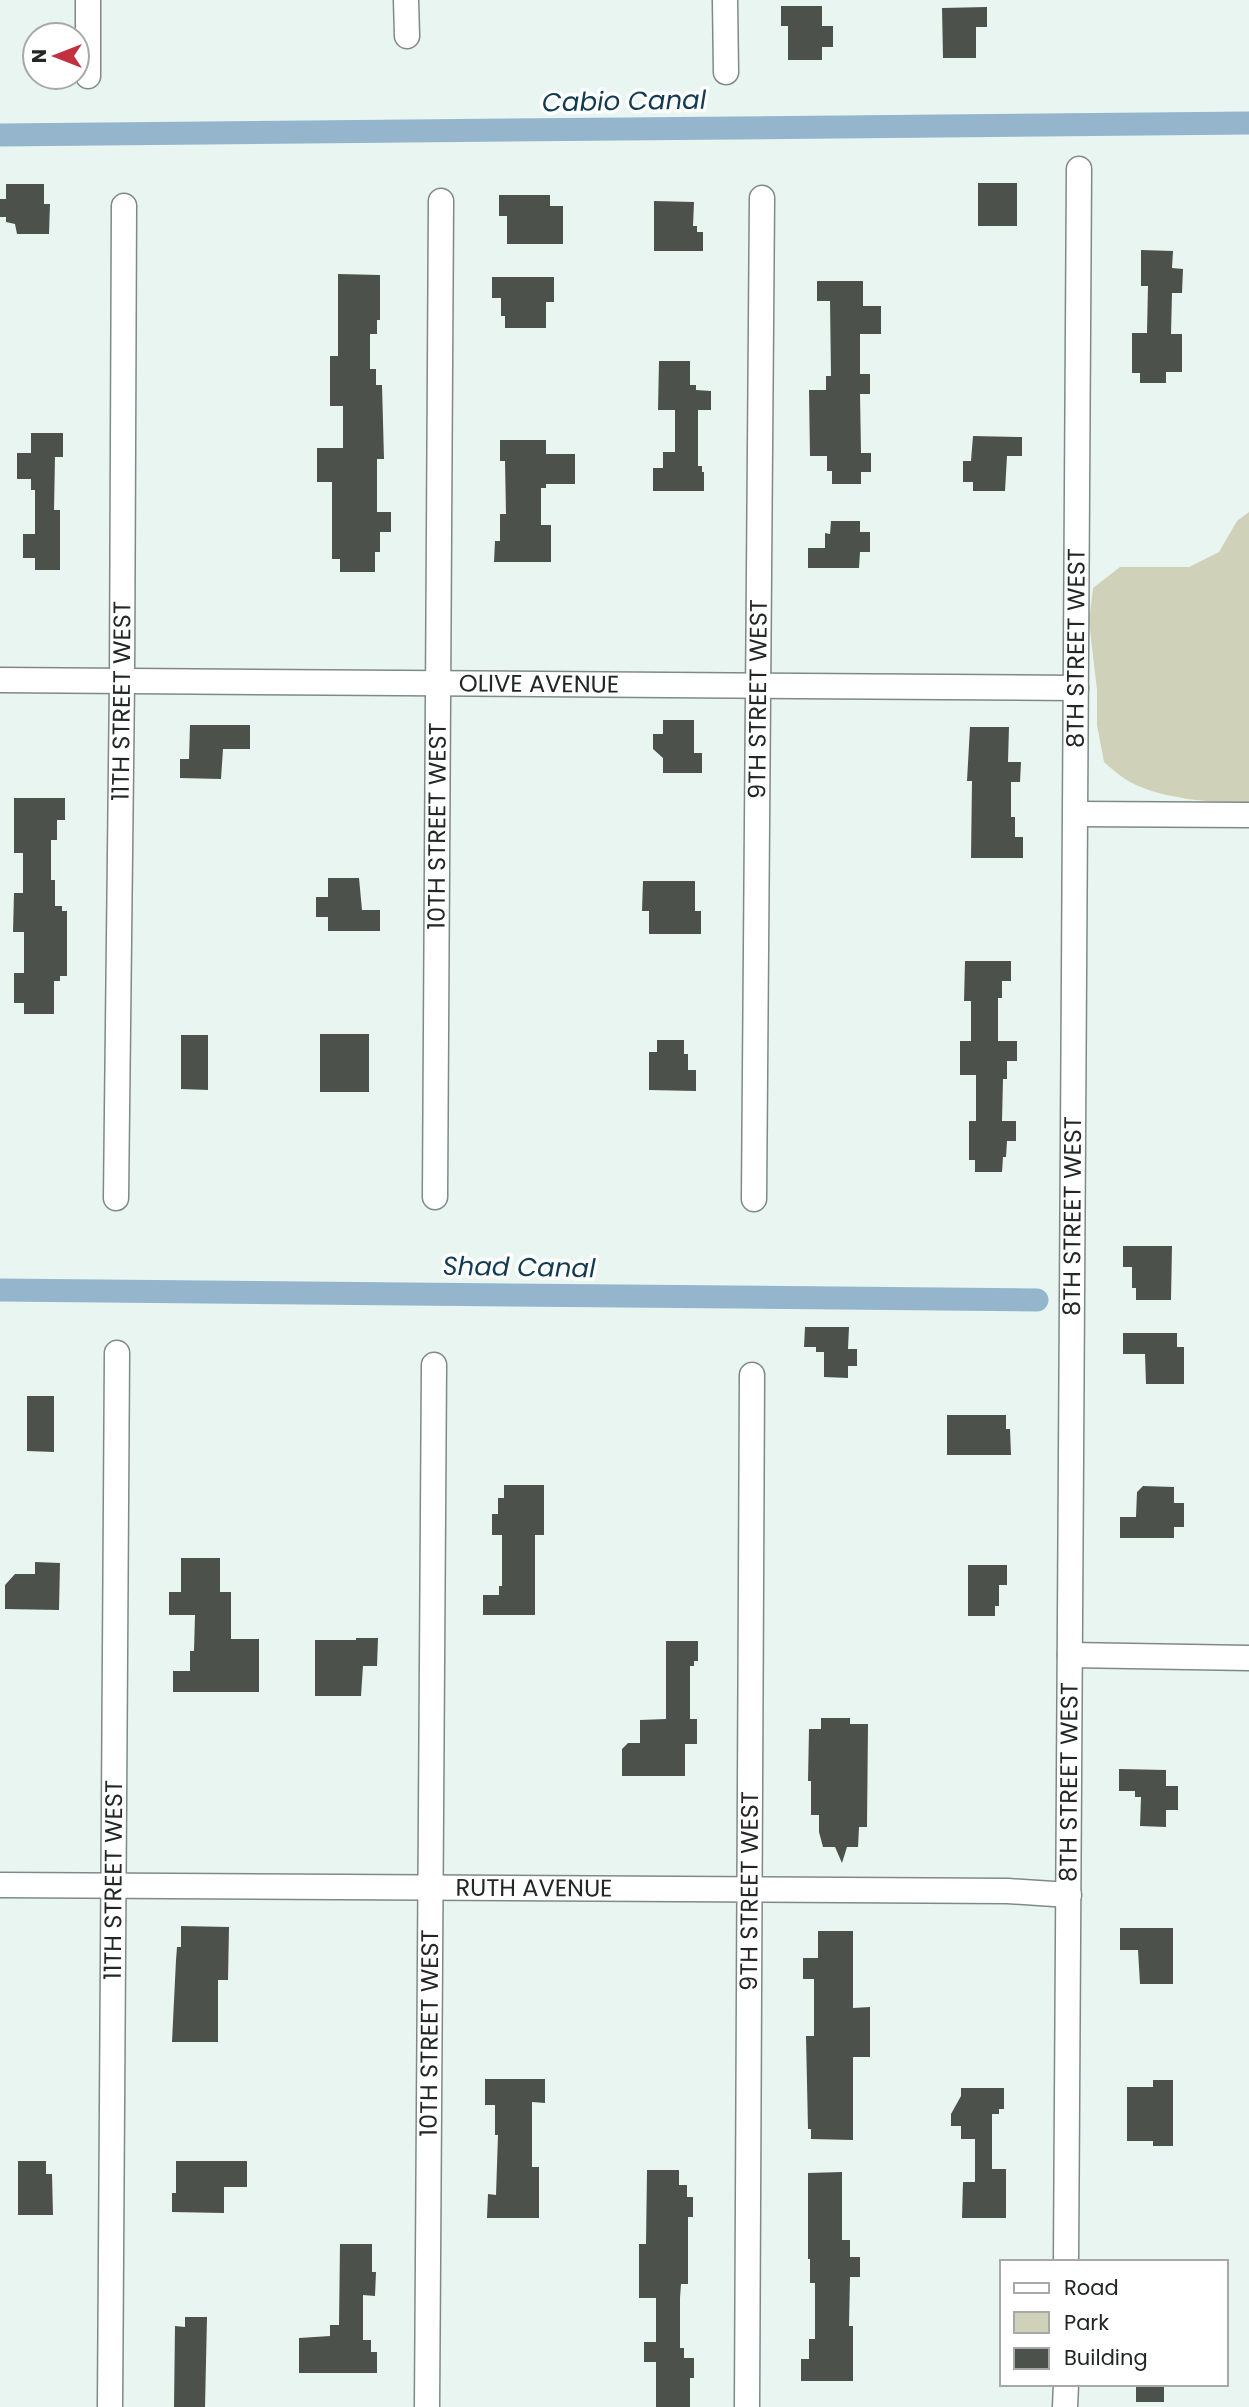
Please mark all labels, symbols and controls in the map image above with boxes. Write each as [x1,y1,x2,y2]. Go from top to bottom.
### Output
north arrow [21,21,91,91]
text: N [26,49,53,63]
water label: Cabio Canal [542,82,707,120]
street label: 8TH STREET WEST [1058,548,1093,748]
street label: 9TH STREET WEST [740,599,775,799]
street label: 11TH STREET WEST [104,601,138,801]
street label: OLIVE AVENUE [459,666,619,701]
street label: 10TH STREET WEST [420,722,454,930]
street label: 8TH STREET WEST [1055,1116,1089,1316]
water label: Shad Canal [442,1248,596,1286]
street label: 8TH STREET WEST [1051,1682,1086,1882]
street label: 11TH STREET WEST [96,1780,130,1980]
street label: 9TH STREET WEST [732,1791,766,1991]
street label: RUTH AVENUE [455,1871,613,1905]
street label: 10TH STREET WEST [412,1929,446,2137]
legend [1000,2260,1228,2386]
text: Road [1064,2273,1119,2302]
text: Park [1064,2308,1109,2337]
text: Building [1064,2343,1148,2372]

